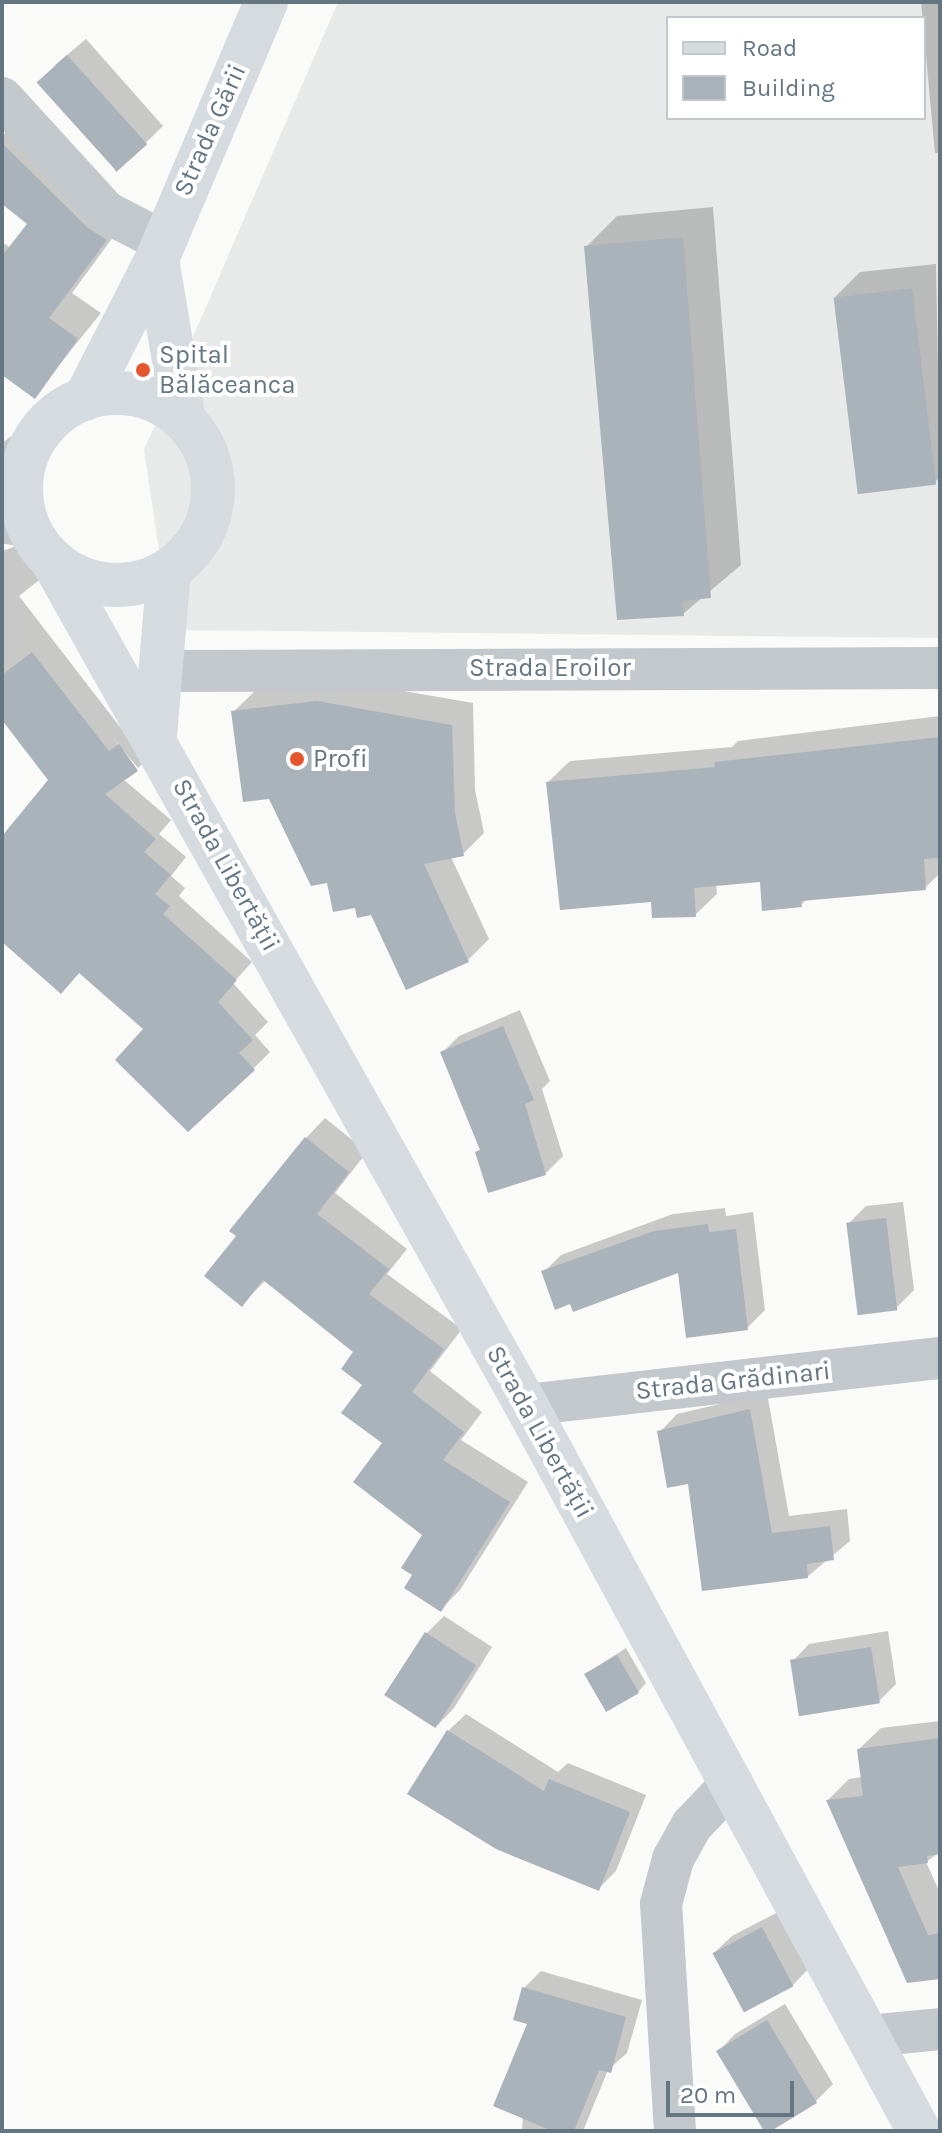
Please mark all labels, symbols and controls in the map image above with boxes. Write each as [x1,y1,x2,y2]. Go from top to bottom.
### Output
legend [666,16,926,120]
text: Road [742,34,797,62]
street label: Strada Gării [167,59,253,201]
text: Building [742,74,835,102]
place label: Spital Bălăceanca [159,339,296,400]
marker: Spital Bălăceanca [134,361,152,379]
street label: Strada Eroilor [469,652,631,684]
place label: Profi [313,743,368,775]
marker: Profi [288,750,306,768]
street label: Strada Libertății [166,773,286,957]
street label: Strada Libertății [480,1340,600,1524]
street label: Strada Grădinari [634,1355,832,1407]
scale bar [670,2065,798,2115]
text: 20 m [680,2081,736,2109]

